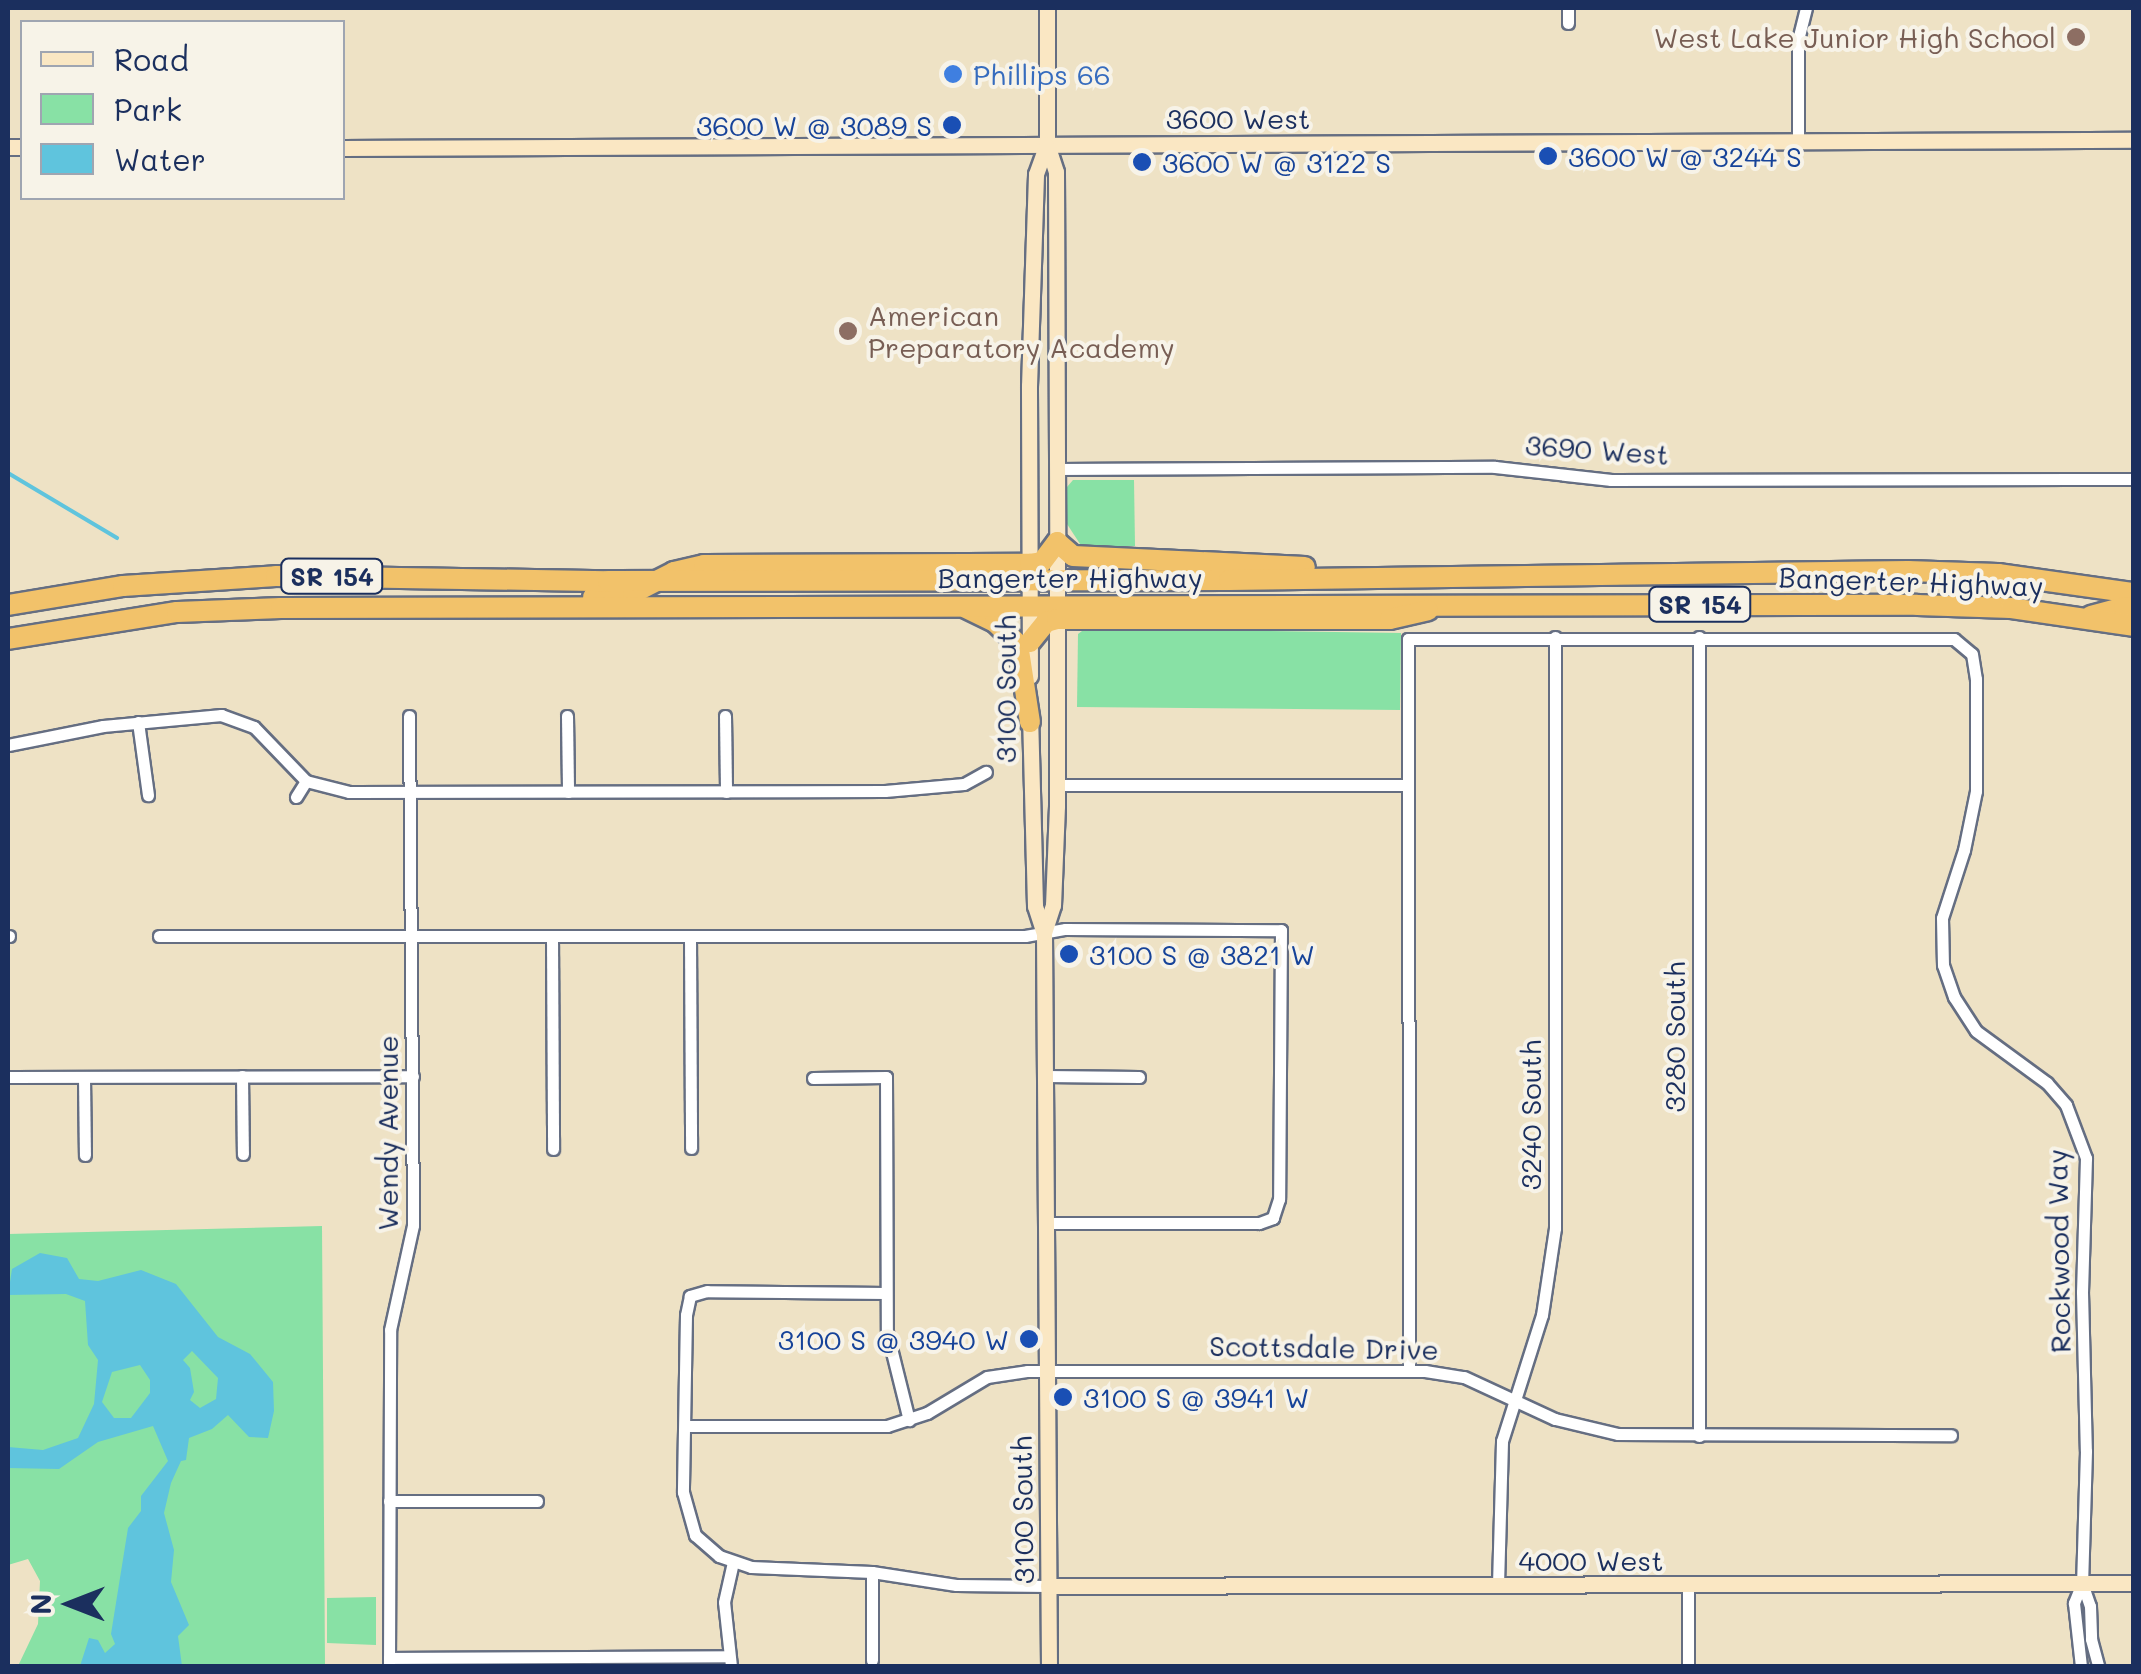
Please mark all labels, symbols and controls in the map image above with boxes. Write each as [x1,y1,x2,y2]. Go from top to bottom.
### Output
legend [20,20,345,200]
place label: West Lake Junior High School [1654,20,2056,54]
marker: West Lake Junior High School [2065,26,2087,48]
text: Road [114,39,189,79]
place label: Phillips 66 [973,57,1111,91]
marker: Phillips 66 [942,63,964,85]
text: Park [114,89,182,129]
street label: 3600 West [1166,101,1310,135]
place label: 3600 W @ 3089 S [696,108,932,142]
marker: 3600 W @ 3089 S [941,114,963,136]
text: Water [114,139,206,179]
place label: 3600 W @ 3244 S [1568,139,1802,173]
place label: 3600 W @ 3122 S [1162,145,1391,179]
marker: 3600 W @ 3244 S [1537,145,1559,167]
marker: 3600 W @ 3122 S [1131,151,1153,173]
place label: American Preparatory Academy [868,298,1175,364]
marker: American Preparatory Academy [837,320,859,342]
street label: 3690 West [1524,427,1670,471]
road number: SR 154 [280,556,384,596]
street label: Bangerter Highway [938,560,1202,594]
street label: Bangerter Highway [1778,560,2044,602]
road number: SR 154 [1648,584,1752,624]
street label: 3100 South [988,615,1022,763]
place label: 3100 S @ 3821 W [1089,937,1315,971]
marker: 3100 S @ 3821 W [1058,943,1080,965]
street label: 3280 South [1657,962,1691,1112]
street label: Wendy Avenue [370,1035,404,1231]
street label: 3240 South [1513,1040,1547,1190]
street label: Rockwood Way [2039,1149,2077,1353]
place label: 3100 S @ 3940 W [778,1322,1009,1356]
marker: 3100 S @ 3940 W [1018,1328,1040,1350]
street label: Scottsdale Drive [1209,1328,1439,1366]
place label: 3100 S @ 3941 W [1083,1380,1309,1414]
marker: 3100 S @ 3941 W [1052,1386,1074,1408]
street label: 3100 South [1004,1436,1040,1584]
street label: 4000 West [1518,1543,1664,1577]
north arrow [20,1554,120,1654]
text: N [22,1593,58,1615]

